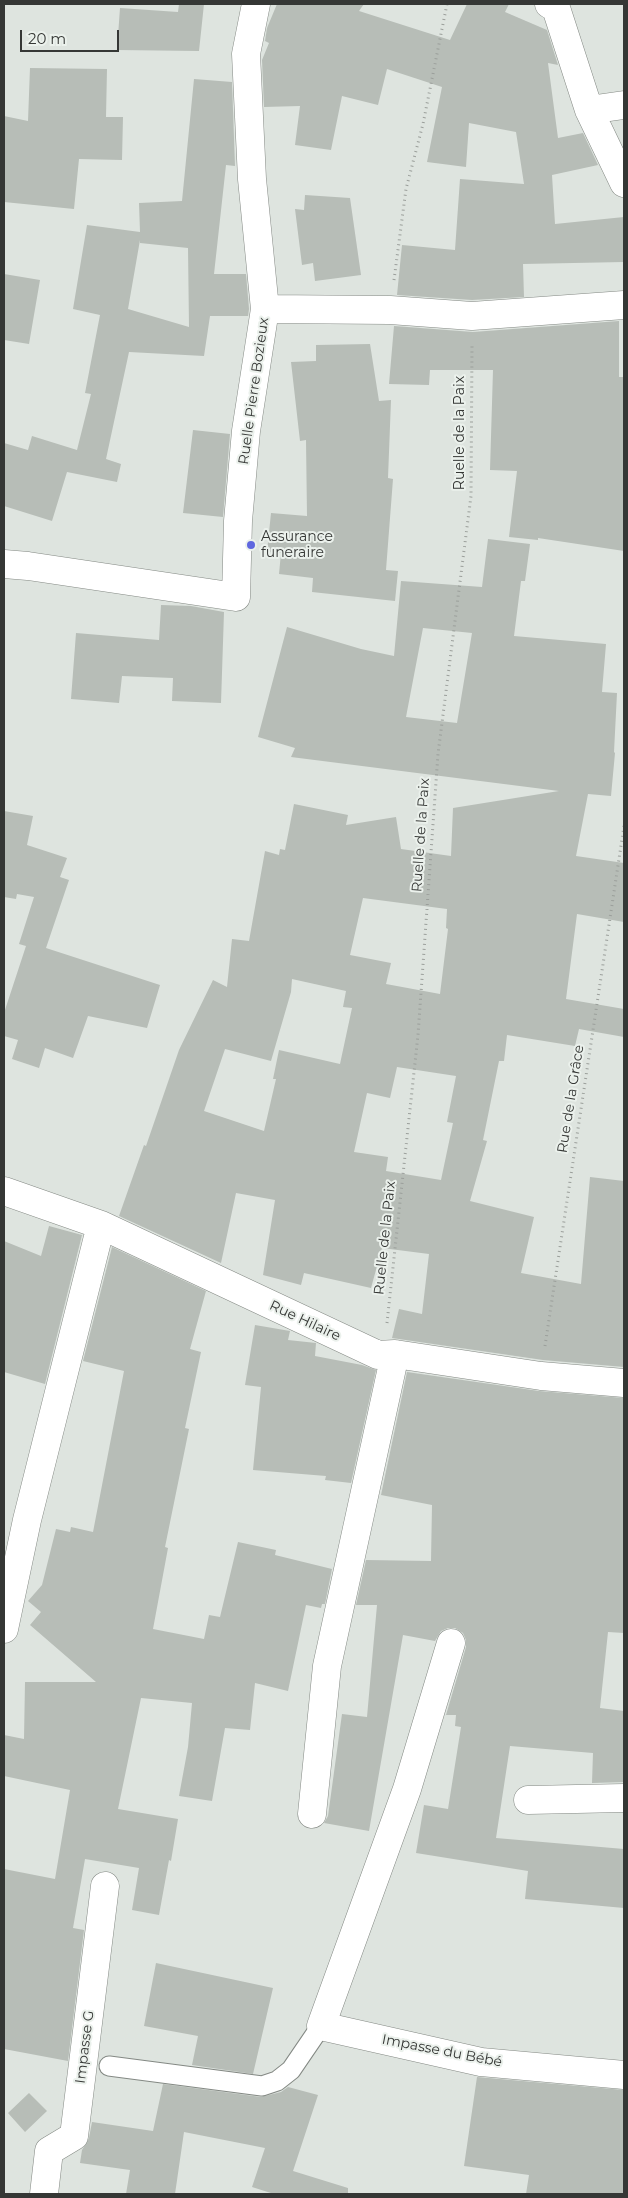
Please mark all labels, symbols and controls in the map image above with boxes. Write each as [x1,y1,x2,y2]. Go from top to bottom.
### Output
scale bar [22,20,121,52]
text: 20 m [28,29,66,48]
street label: Ruelle Pierre Bozieux [235,316,273,466]
street label: Ruelle de la Paix [452,376,468,490]
place label: Assurance funeraire [261,529,333,562]
marker: Assurance funeraire [245,539,257,551]
street label: Ruelle de la Paix [409,777,433,893]
street label: Rue de la Grâce [554,1044,588,1154]
street label: Ruelle de la Paix [371,1180,399,1296]
street label: Rue Hilaire [267,1297,343,1345]
street label: Impasse G [72,2010,98,2084]
street label: Impasse du Bébé [380,2031,504,2071]

